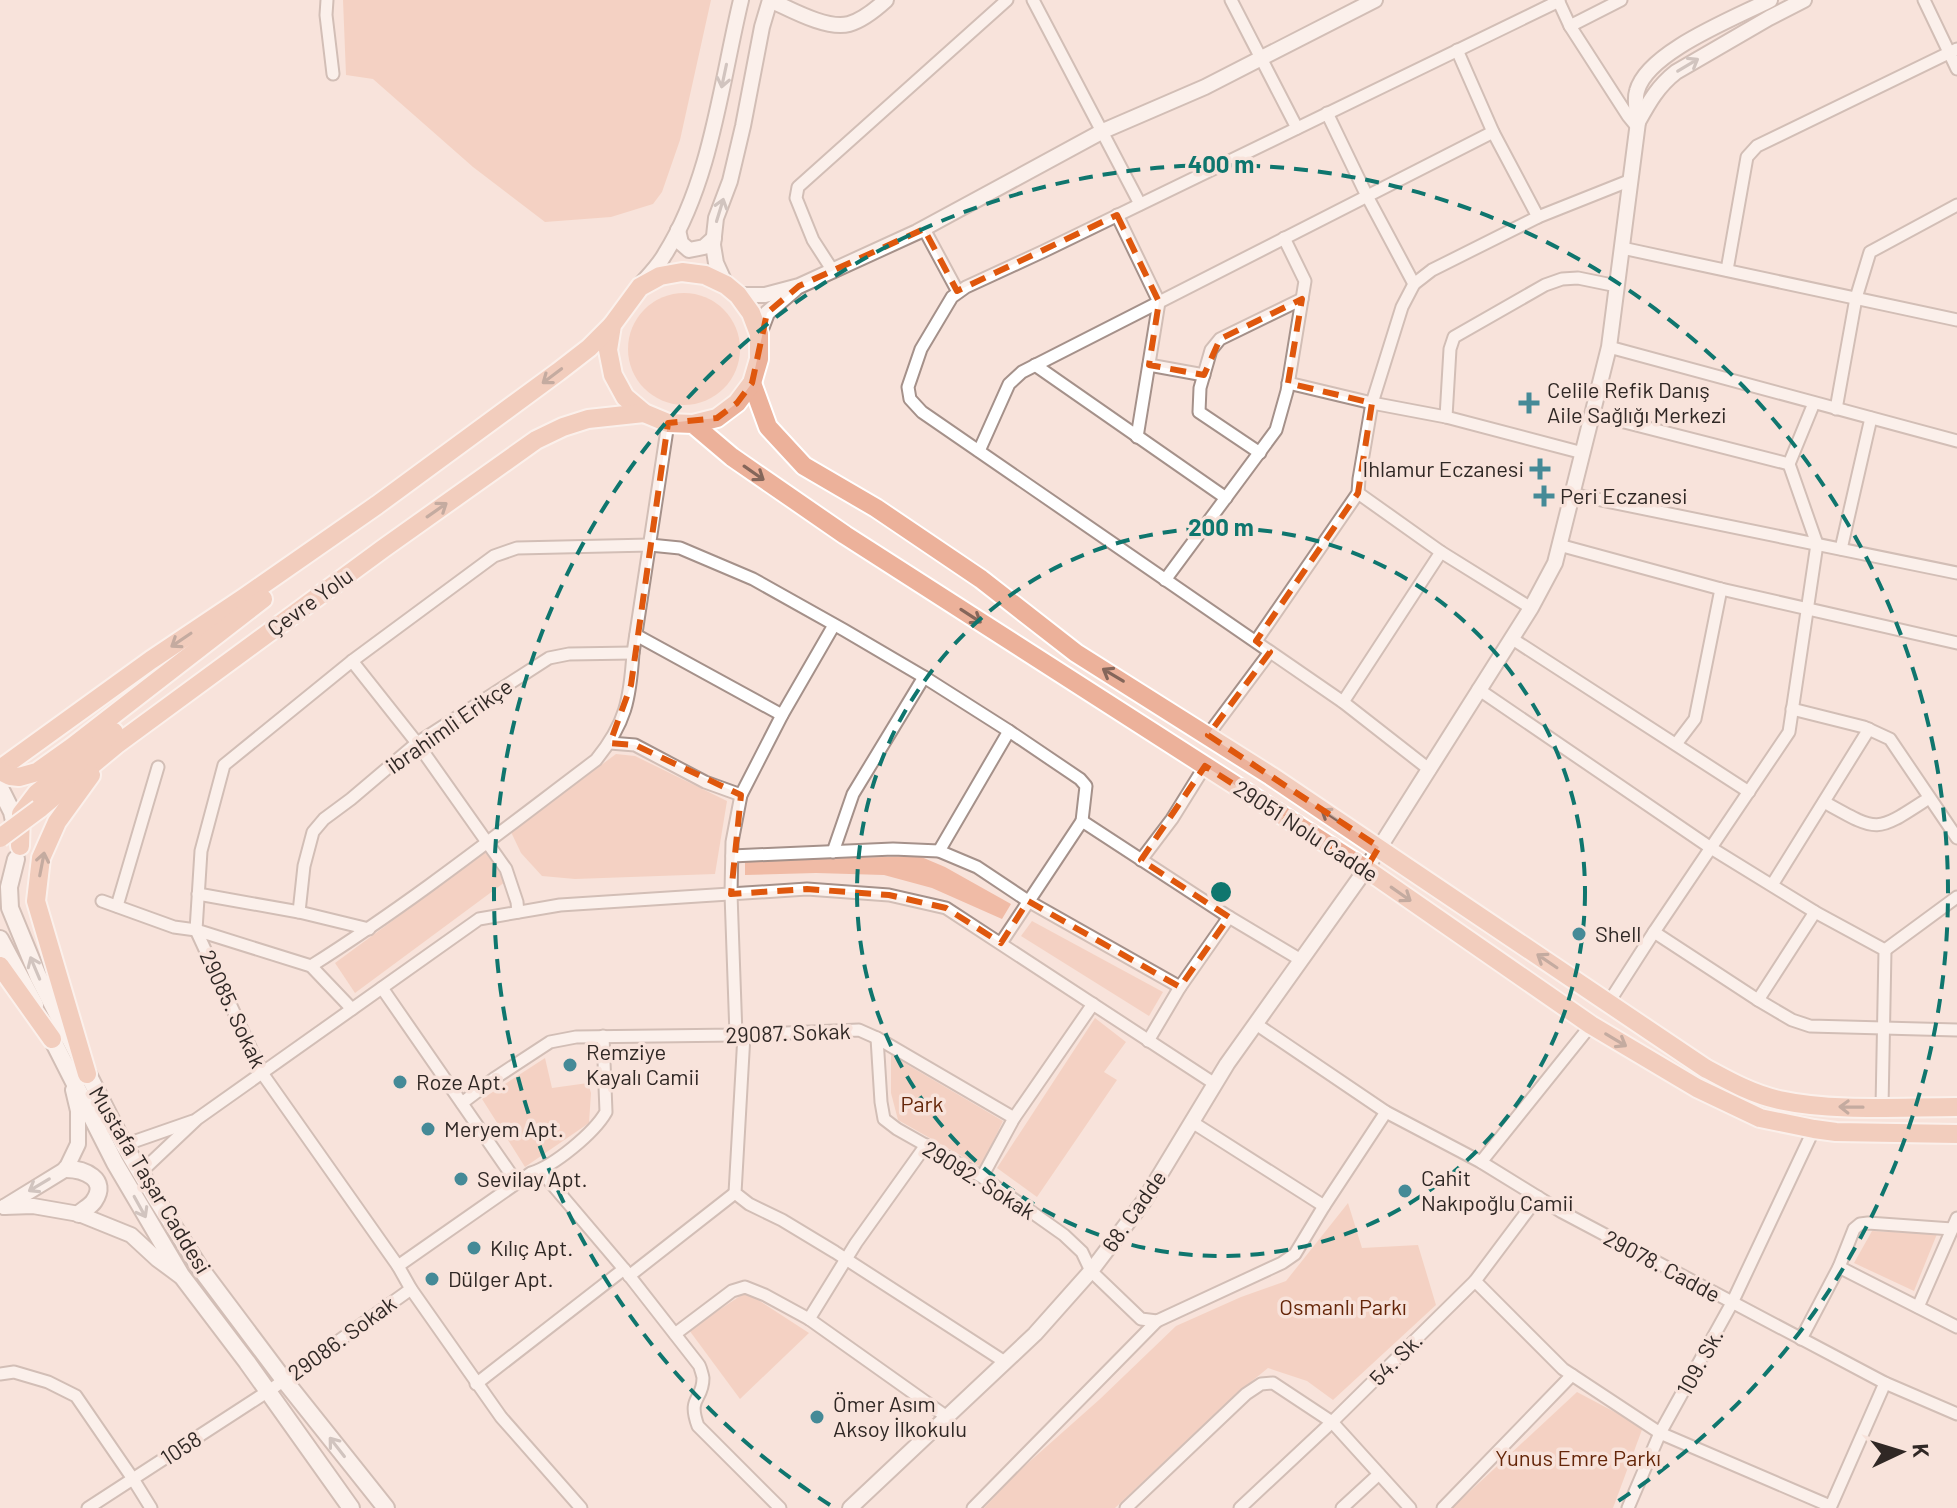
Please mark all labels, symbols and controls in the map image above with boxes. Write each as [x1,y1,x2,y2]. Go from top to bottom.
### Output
one-way arrow [1676,57,1699,73]
one-way arrow [716,63,731,88]
text: 400 m [1188,149,1254,178]
one-way arrow [713,198,728,224]
one-way arrow [542,367,564,384]
place label: Celile Refik Danış Aile Sağlığı Merkezi [1547,376,1727,427]
marker: Celile Refik Danış Aile Sağlığı Merkezi [1518,392,1540,414]
place label: Ihlamur Eczanesi [1362,455,1524,481]
marker: Ihlamur Eczanesi [1531,460,1549,478]
one-way arrow [743,464,764,481]
place label: Peri Eczanesi [1560,482,1688,508]
marker: Peri Eczanesi [1535,487,1553,505]
one-way arrow [425,502,447,518]
text: 200 m [1188,512,1254,541]
street label: Çevre Yolu [262,562,357,641]
one-way arrow [959,609,982,625]
one-way arrow [170,632,193,648]
one-way arrow [1102,667,1125,683]
street label: ibrahimli Erikçe [380,672,517,778]
street label: 29051 Nolu Cadde [1230,774,1384,886]
one-way arrow [1321,808,1343,824]
one-way arrow [35,852,50,877]
centre of rings [1207,878,1235,906]
one-way arrow [1390,886,1412,902]
place label: Shell [1595,920,1641,946]
marker: Shell [1570,925,1588,943]
street label: 29085. Sokak [195,946,273,1072]
one-way arrow [1537,953,1559,969]
one-way arrow [27,956,42,981]
street label: 29087. Sokak [725,1017,851,1047]
one-way arrow [1604,1032,1627,1048]
place label: Remziye Kayalı Camii [586,1038,700,1089]
marker: Remziye Kayalı Camii [561,1056,579,1074]
place label: Roze Apt. [416,1068,507,1094]
marker: Roze Apt. [391,1073,409,1091]
street label: Mustafa Taşar Caddesi [85,1081,217,1278]
park label: Park [900,1090,944,1116]
one-way arrow [1838,1099,1865,1114]
place label: Meryem Apt. [444,1115,564,1141]
marker: Meryem Apt. [419,1120,437,1138]
street label: 29092. Sokak [919,1134,1040,1224]
place label: Cahit Nakıpoğlu Camii [1421,1164,1574,1215]
place label: Sevilay Apt. [477,1165,588,1191]
street label: 68. Cadde [1096,1165,1171,1256]
marker: Sevilay Apt. [452,1170,470,1188]
one-way arrow [28,1178,51,1194]
marker: Cahit Nakıpoğlu Camii [1396,1182,1414,1200]
one-way arrow [133,1194,148,1218]
street label: 29078. Cadde [1600,1224,1725,1307]
place label: Kılıç Apt. [490,1234,573,1260]
marker: Kılıç Apt. [465,1239,483,1257]
place label: Dülger Apt. [448,1265,554,1291]
marker: Dülger Apt. [423,1270,441,1288]
street label: 29086. Sokak [282,1289,400,1385]
park label: Osmanlı Parkı [1279,1293,1407,1319]
street label: 109. Sk. [1670,1324,1728,1399]
street label: 54. Sk. [1363,1326,1427,1390]
place label: Ömer Asım Aksoy İlkokulu [833,1390,967,1441]
marker: Ömer Asım Aksoy İlkokulu [808,1408,826,1426]
north arrow [1861,1412,1941,1492]
street label: 1058 [155,1425,206,1470]
one-way arrow [328,1437,346,1458]
text: K [1908,1443,1935,1459]
park label: Yunus Emre Parkı [1495,1444,1661,1470]

